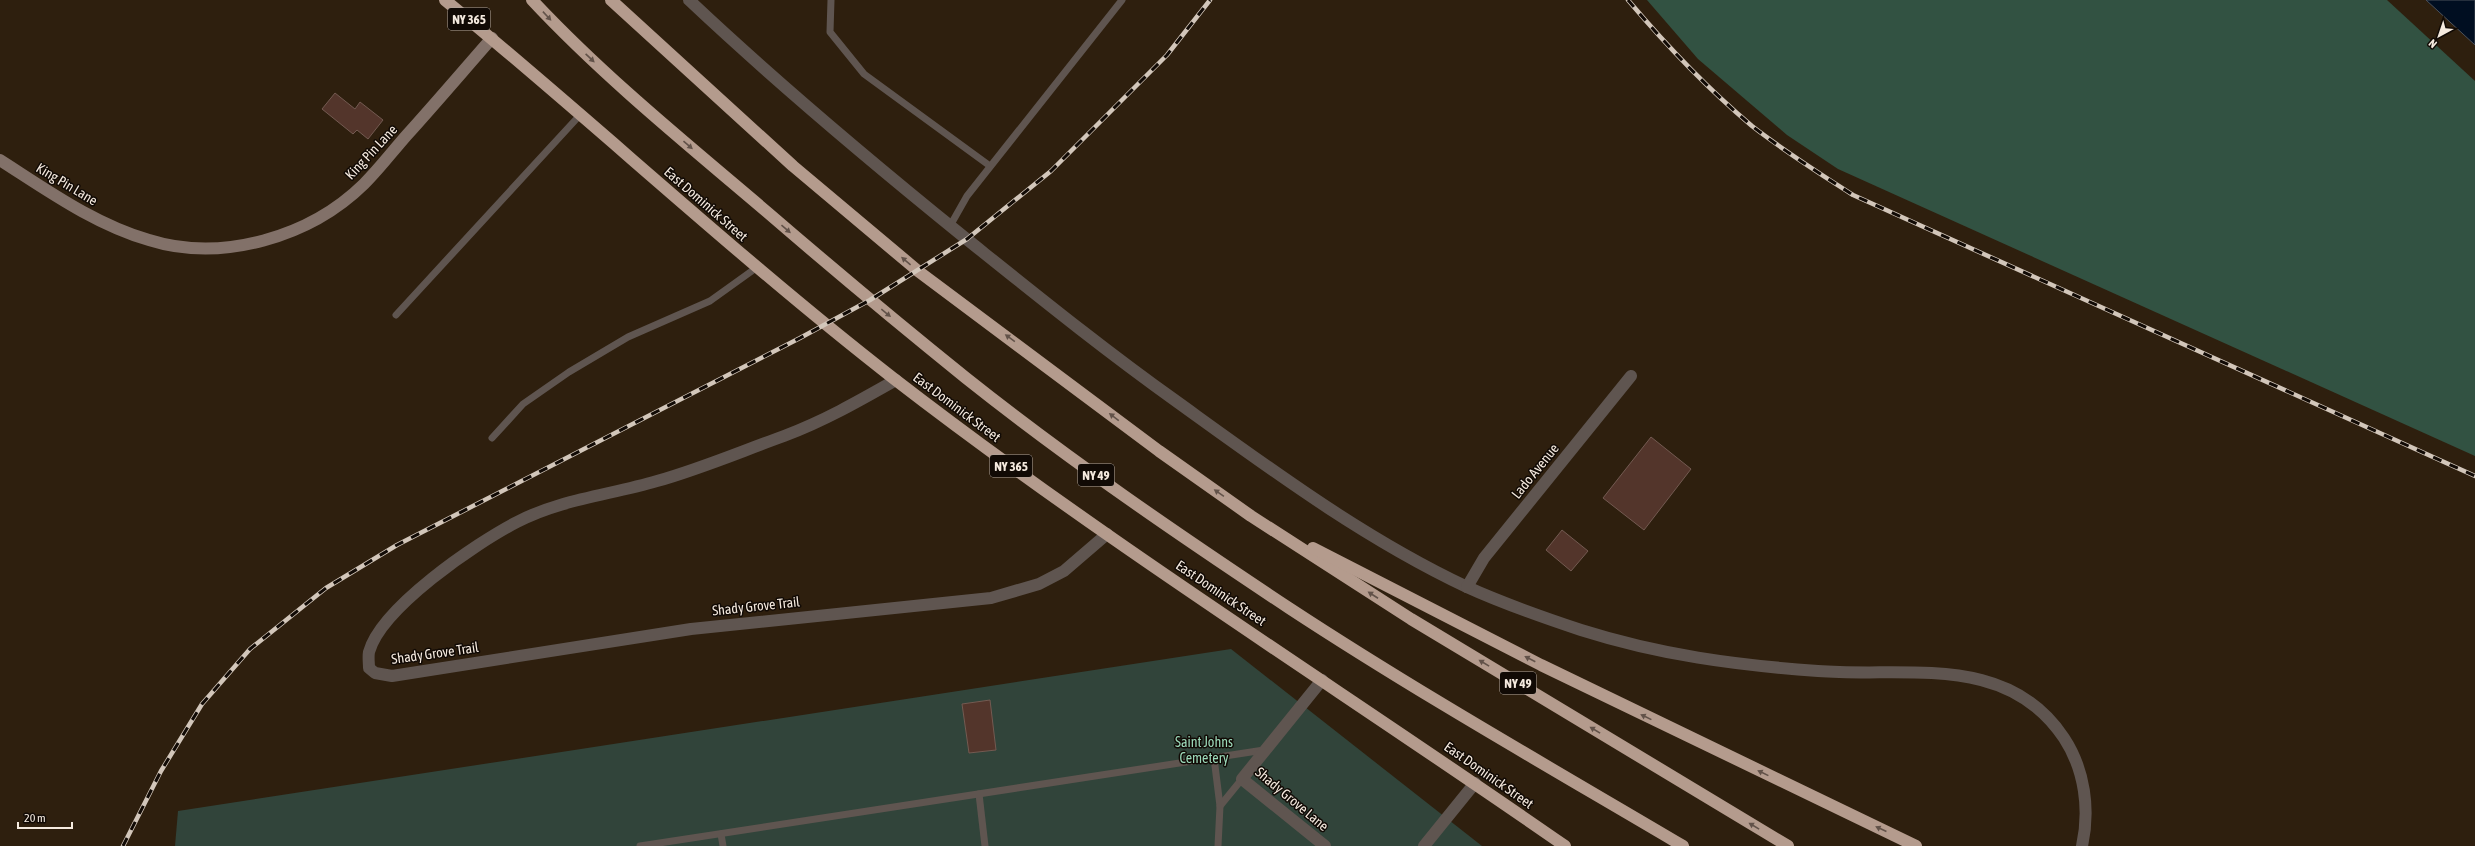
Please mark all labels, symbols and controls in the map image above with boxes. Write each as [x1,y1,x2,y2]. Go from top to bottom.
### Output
road number: NY 365 [448,8,490,30]
one-way arrow [542,11,552,21]
north arrow [2419,16,2459,56]
text: N [2426,37,2439,50]
one-way arrow [586,53,595,62]
street label: King Pin Lane [342,122,400,182]
one-way arrow [682,140,693,149]
street label: King Pin Lane [34,160,100,208]
street label: East Dominick Street [661,163,751,245]
one-way arrow [781,225,792,234]
one-way arrow [901,256,911,265]
one-way arrow [880,308,891,317]
one-way arrow [1005,335,1015,343]
street label: East Dominick Street [910,369,1004,445]
one-way arrow [1108,413,1119,421]
street label: Lado Avenue [1508,440,1562,502]
road number: NY 365 [990,455,1032,477]
road number: NY 49 [1078,464,1114,486]
one-way arrow [1214,489,1224,497]
street label: East Dominick Street [1173,557,1269,629]
one-way arrow [1368,591,1378,599]
street label: Shady Grove Trail [711,593,801,619]
street label: Shady Grove Trail [390,639,480,667]
one-way arrow [1524,656,1535,663]
one-way arrow [1479,659,1489,667]
road number: NY 49 [1500,672,1536,694]
one-way arrow [1641,713,1652,720]
one-way arrow [1590,726,1600,734]
park label: Saint Johns Cemetery [1175,734,1233,766]
street label: East Dominick Street [1441,738,1537,812]
street label: Shady Grove Lane [1252,764,1332,834]
one-way arrow [1758,770,1769,776]
scale bar [18,804,72,830]
text: 20 m [24,811,46,825]
one-way arrow [1748,822,1760,829]
one-way arrow [1875,826,1886,832]

